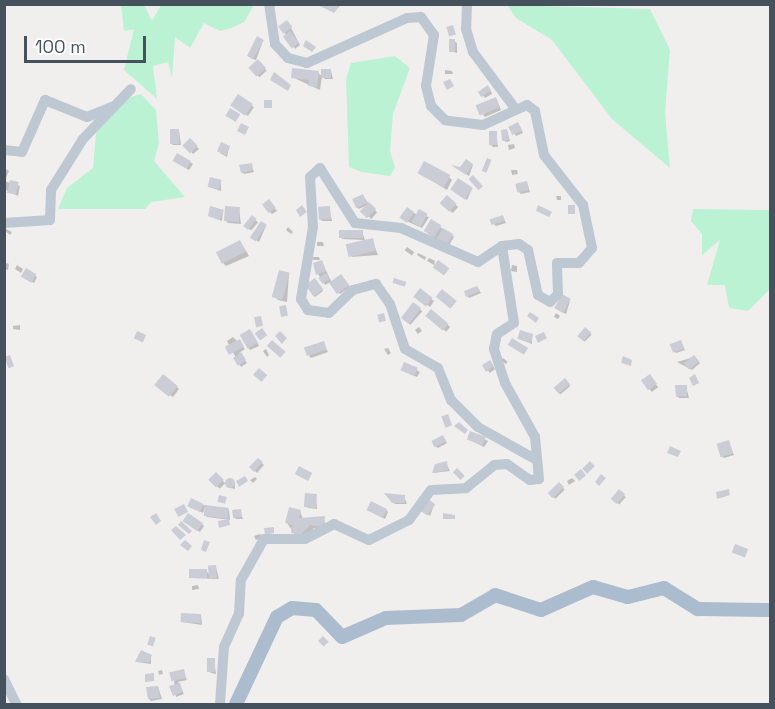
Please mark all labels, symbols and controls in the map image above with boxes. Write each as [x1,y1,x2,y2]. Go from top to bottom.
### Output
scale bar [27,24,148,62]
text: 100 m [35,35,86,58]

